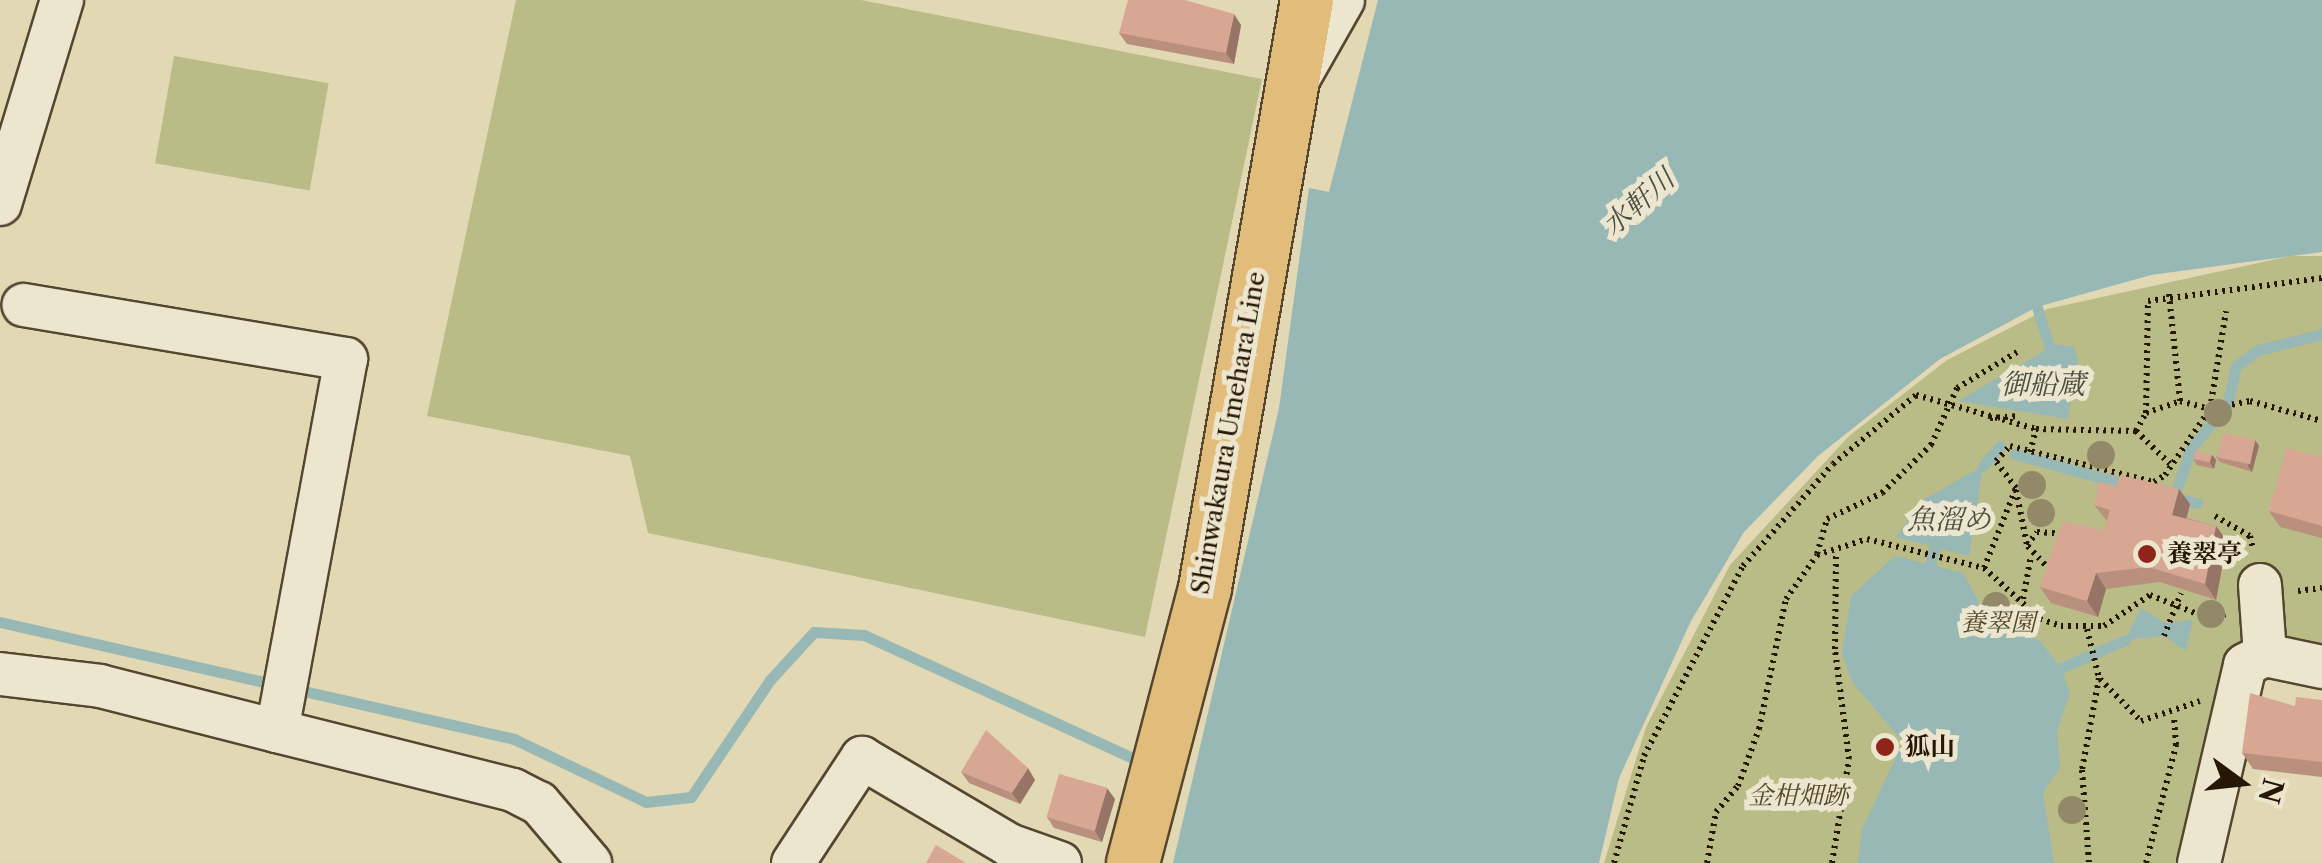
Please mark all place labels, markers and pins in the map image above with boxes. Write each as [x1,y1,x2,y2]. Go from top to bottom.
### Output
place label: 養翠亭 [2167,539,2242,569]
marker: 養翠亭 [2136,543,2158,565]
place label: 狐山 [1905,732,1955,762]
marker: 狐山 [1874,736,1896,758]

